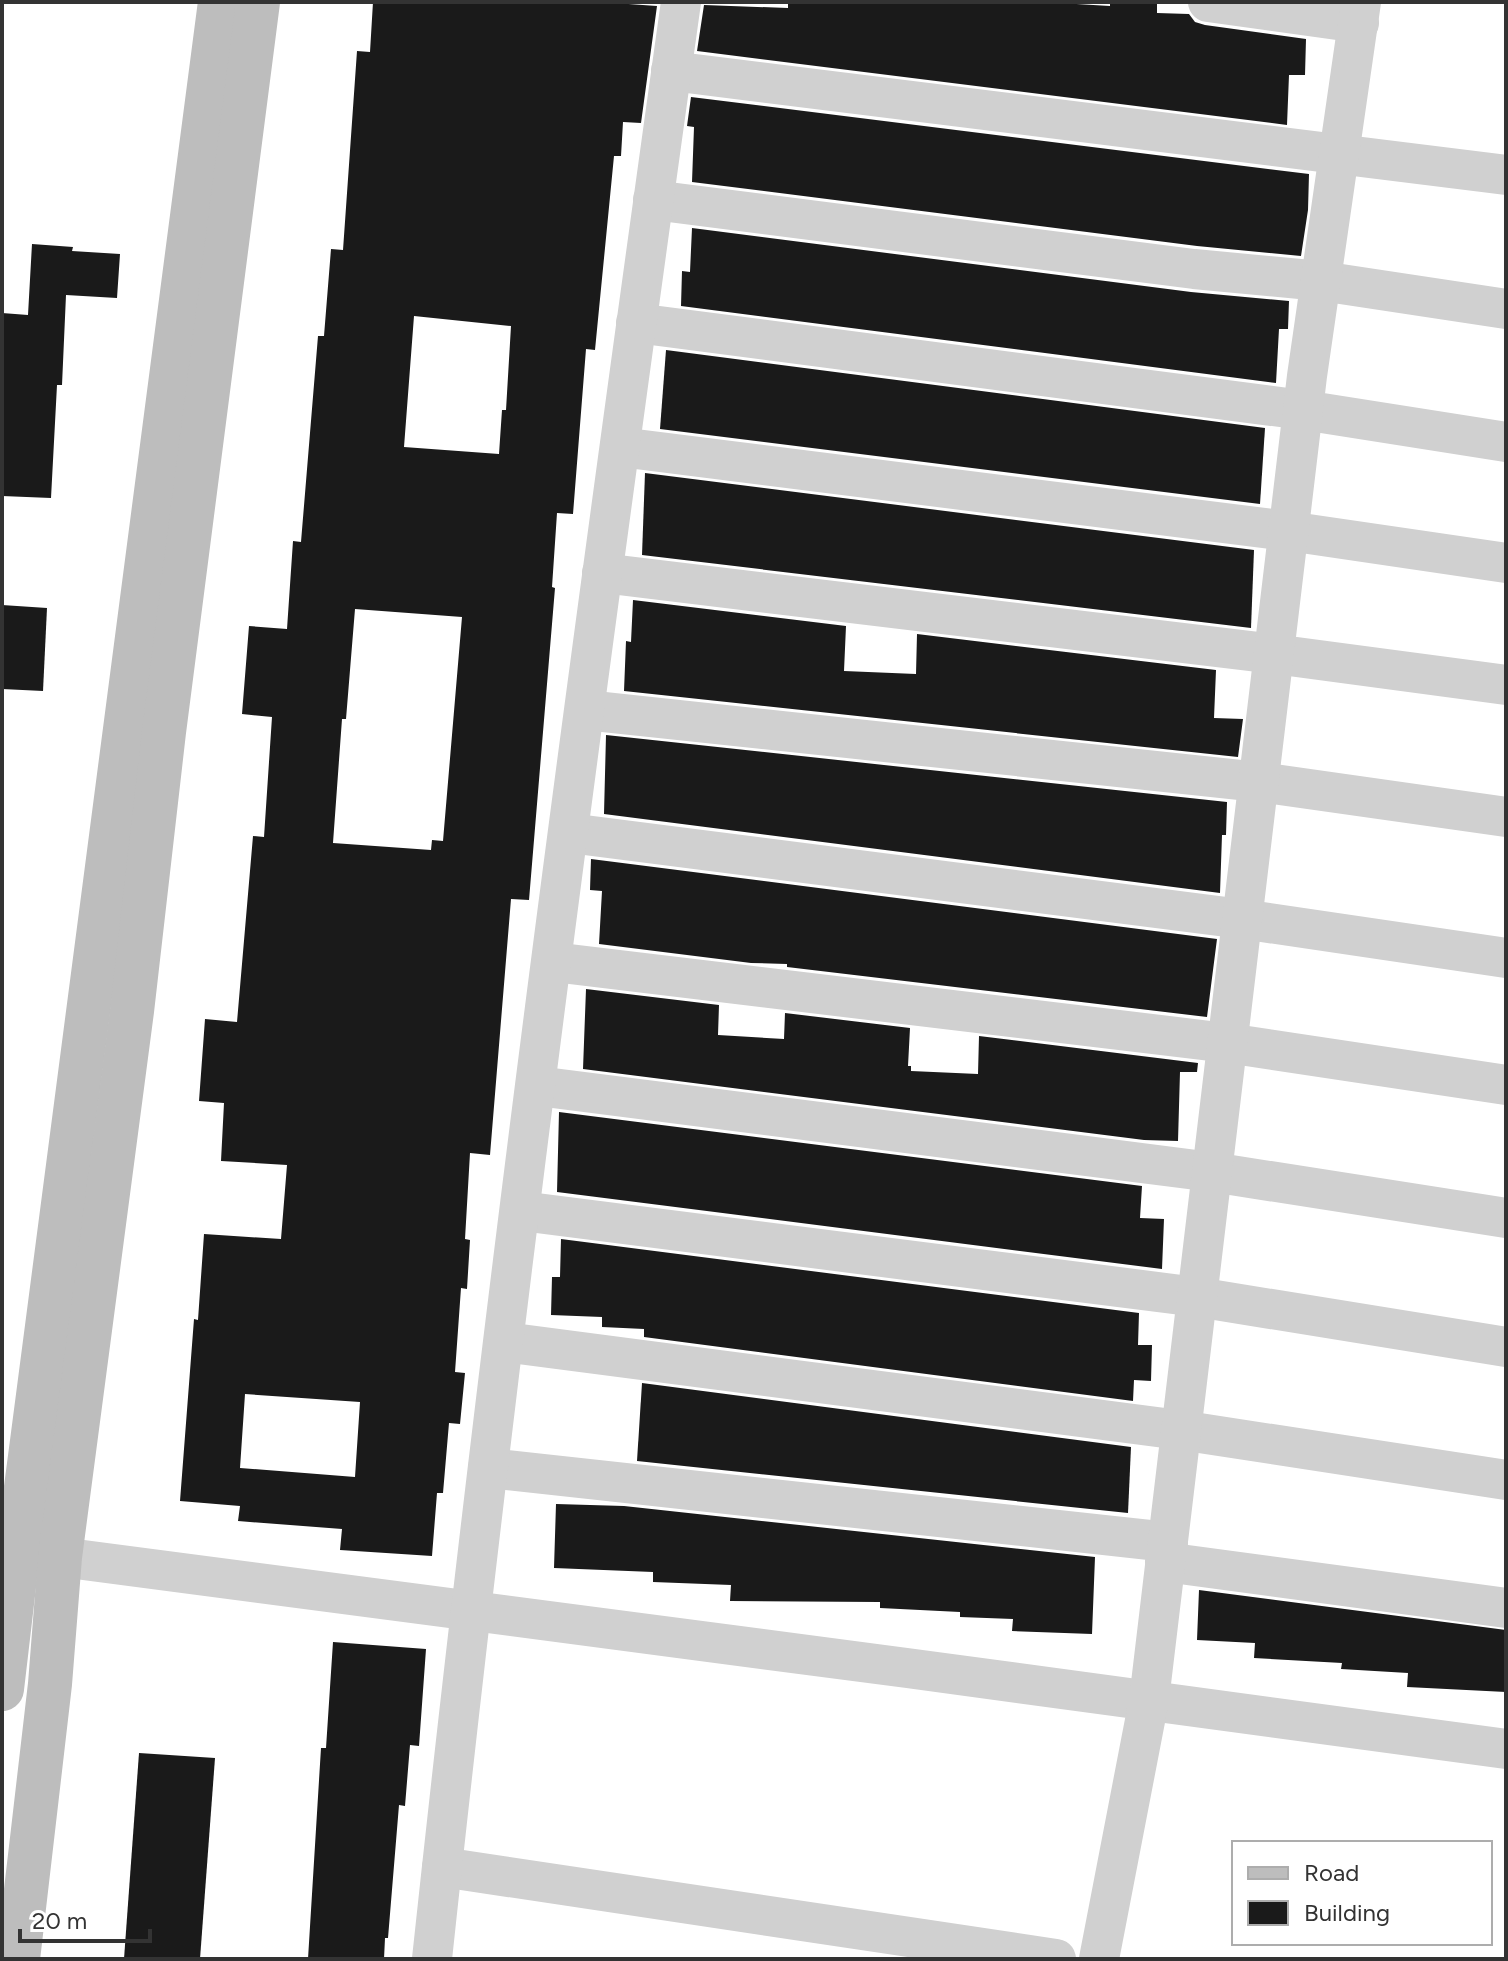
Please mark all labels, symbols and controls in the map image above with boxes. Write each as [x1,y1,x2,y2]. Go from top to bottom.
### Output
legend [1232,1841,1492,1945]
text: Road [1304,1858,1359,1887]
scale bar [20,1893,150,1943]
text: Building [1304,1898,1390,1927]
text: 20 m [32,1906,87,1935]

